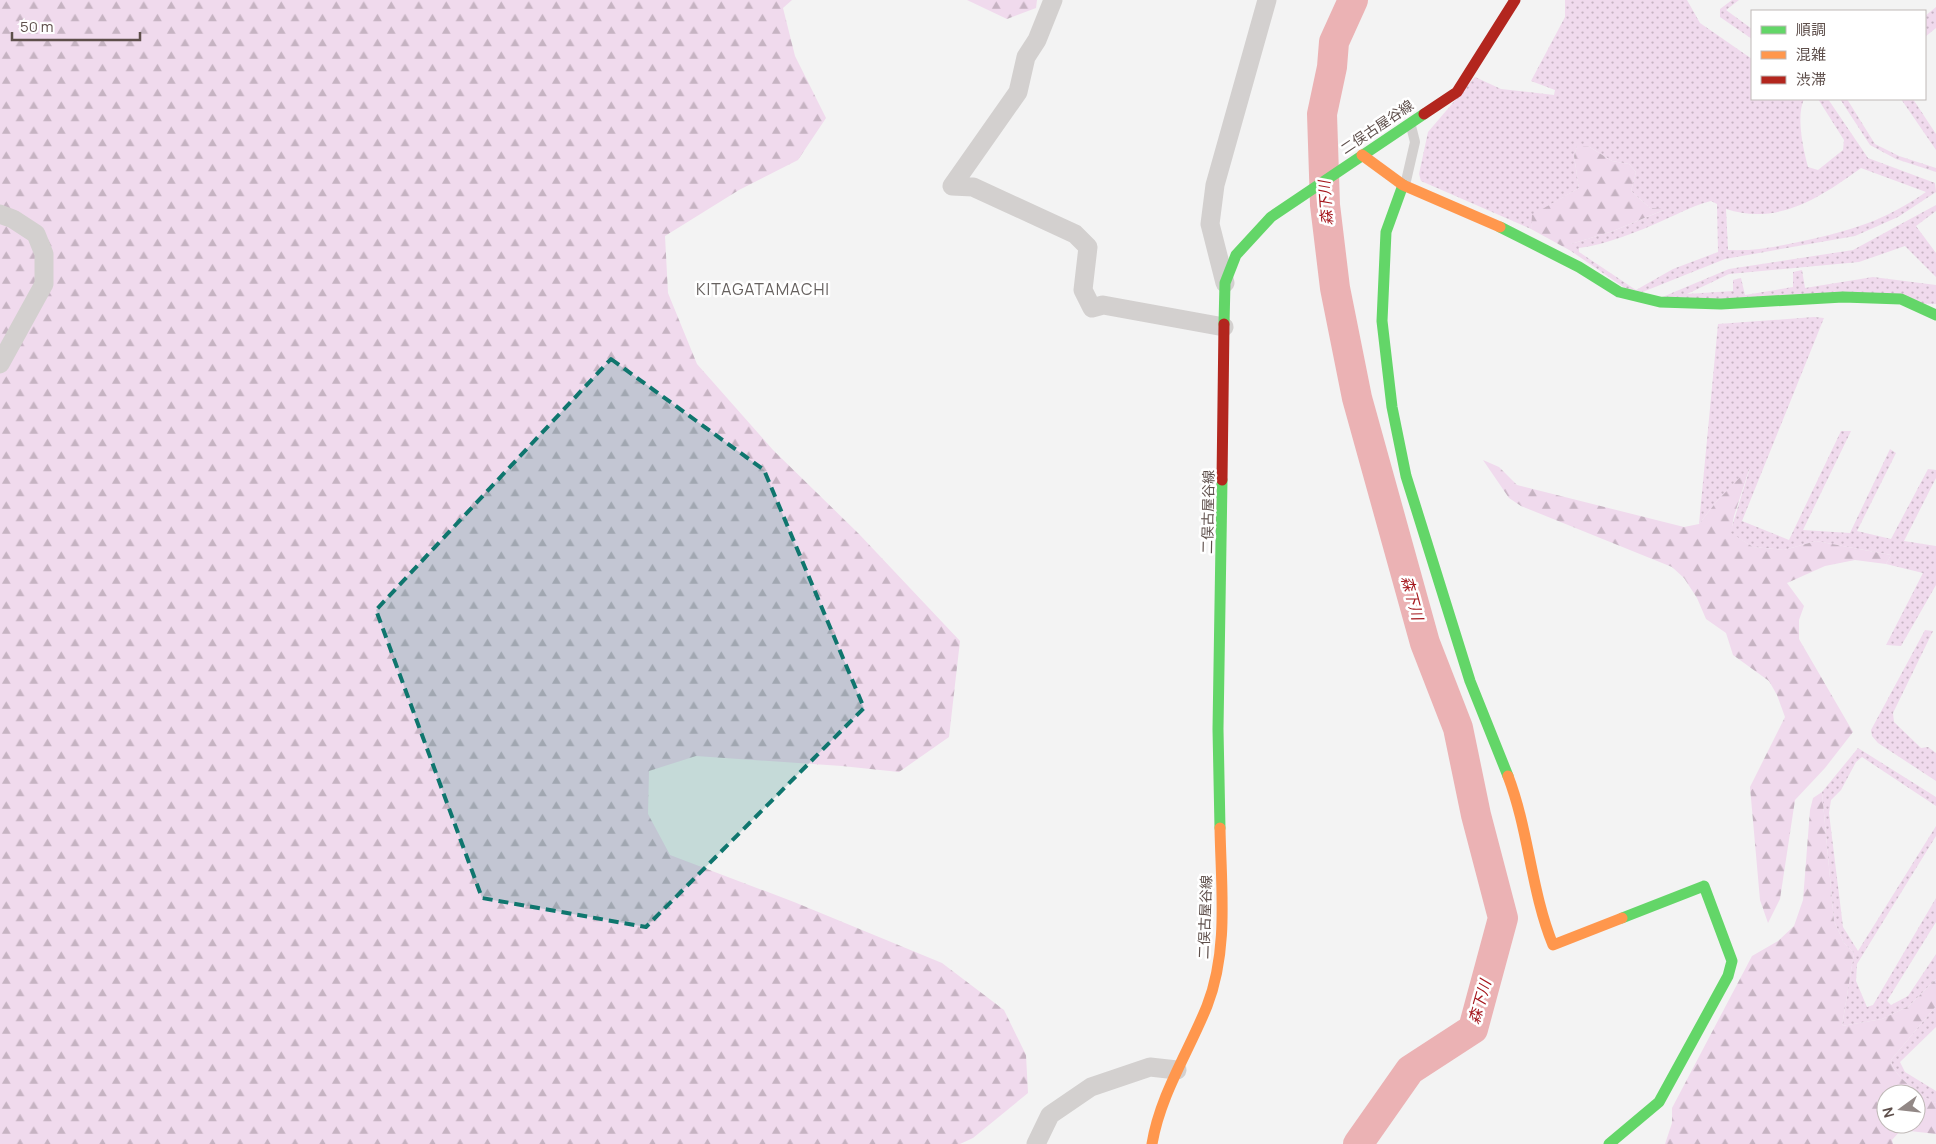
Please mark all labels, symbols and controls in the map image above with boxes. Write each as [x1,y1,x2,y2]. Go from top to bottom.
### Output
scale bar [12,10,140,42]
legend [1751,10,1926,100]
text: 50 m [20,16,54,37]
text: 順調 [1796,19,1826,40]
text: 混雑 [1796,44,1826,65]
text: 渋滞 [1796,69,1826,90]
street label: 二俣古屋谷線 [1337,95,1417,158]
water label: 森下川 [1313,178,1338,226]
district label: KITAGATAMACHI [696,278,830,300]
street label: 二俣古屋谷線 [1197,470,1218,554]
water label: 森下川 [1397,573,1429,624]
street label: 二俣古屋谷線 [1194,875,1215,959]
water label: 森下川 [1463,975,1496,1026]
north arrow [1876,1084,1926,1134]
text: N [1877,1105,1898,1120]

